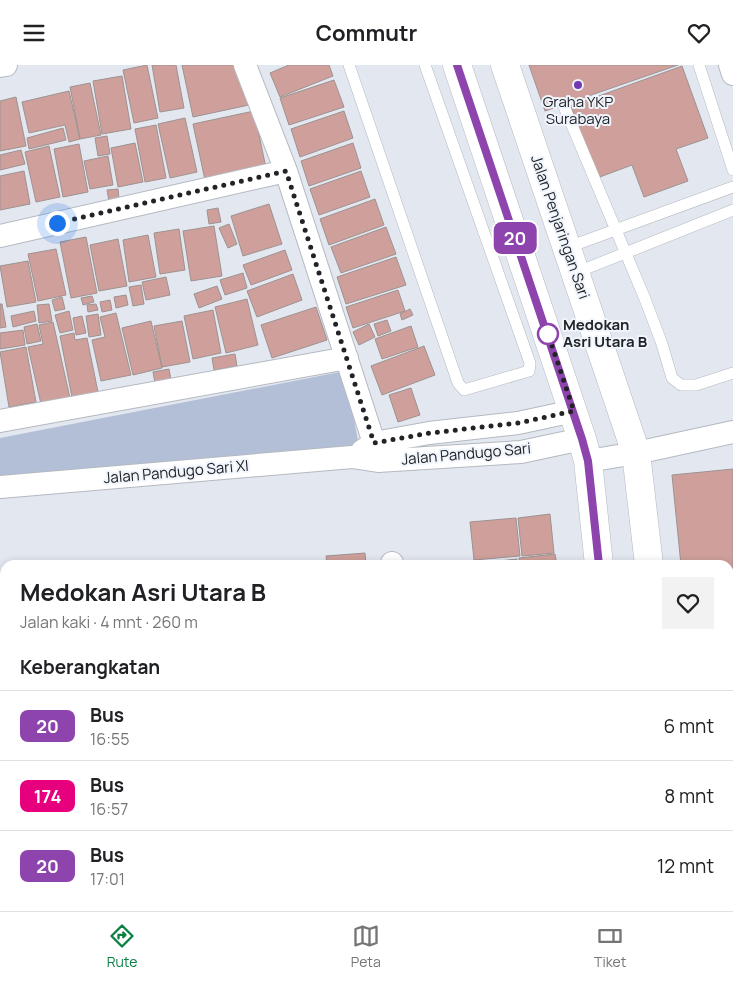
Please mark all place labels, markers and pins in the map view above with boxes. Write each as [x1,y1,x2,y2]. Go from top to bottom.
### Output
marker: Graha YKP Surabaya [572,79,584,91]
place label: Graha YKP Surabaya [543,91,613,129]
place label: Medokan Asri Utara B [563,314,648,352]
marker: Medokan Asri Utara B [537,323,559,345]

